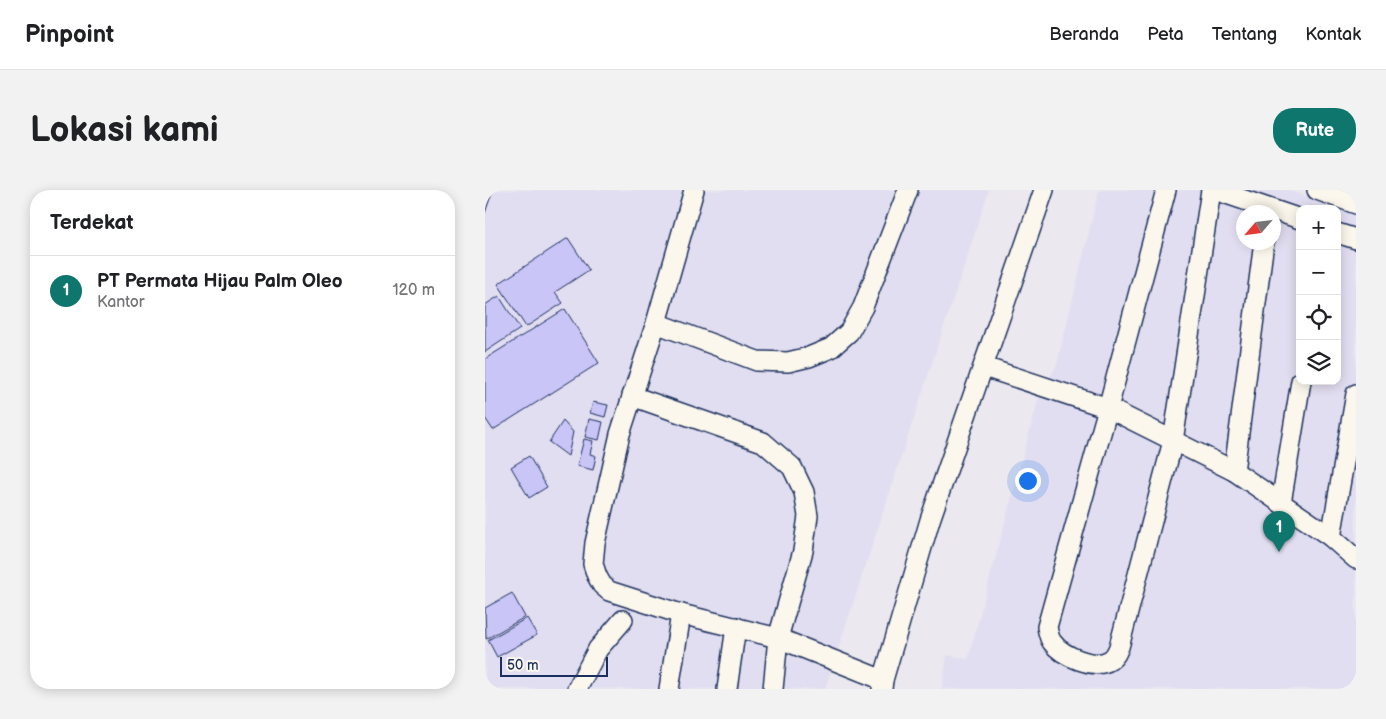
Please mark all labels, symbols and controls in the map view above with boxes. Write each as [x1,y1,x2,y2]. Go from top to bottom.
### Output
text: Pinpoint [25,20,114,49]
text: Beranda [1049,24,1119,45]
text: Peta [1147,24,1184,45]
text: Tentang [1212,24,1277,45]
text: Kontak [1305,24,1361,45]
button: Rute [1273,108,1356,153]
text: Lokasi kami [30,109,219,152]
north arrow [1236,205,1281,250]
map controls [1296,205,1341,385]
button: + [1296,205,1341,250]
text: Terdekat [50,210,134,235]
button: − [1296,250,1341,295]
text: PT Permata Hijau Palm Oleo [97,270,343,293]
text: 1 [63,281,69,300]
text: 120 m [392,281,435,300]
text: Kantor [97,293,145,312]
button: locate [1296,295,1341,340]
button: layers [1296,340,1341,385]
your location [1015,468,1041,494]
pin: 1 [1263,511,1295,552]
scale bar [500,654,607,677]
text: 50 m [507,657,539,674]

